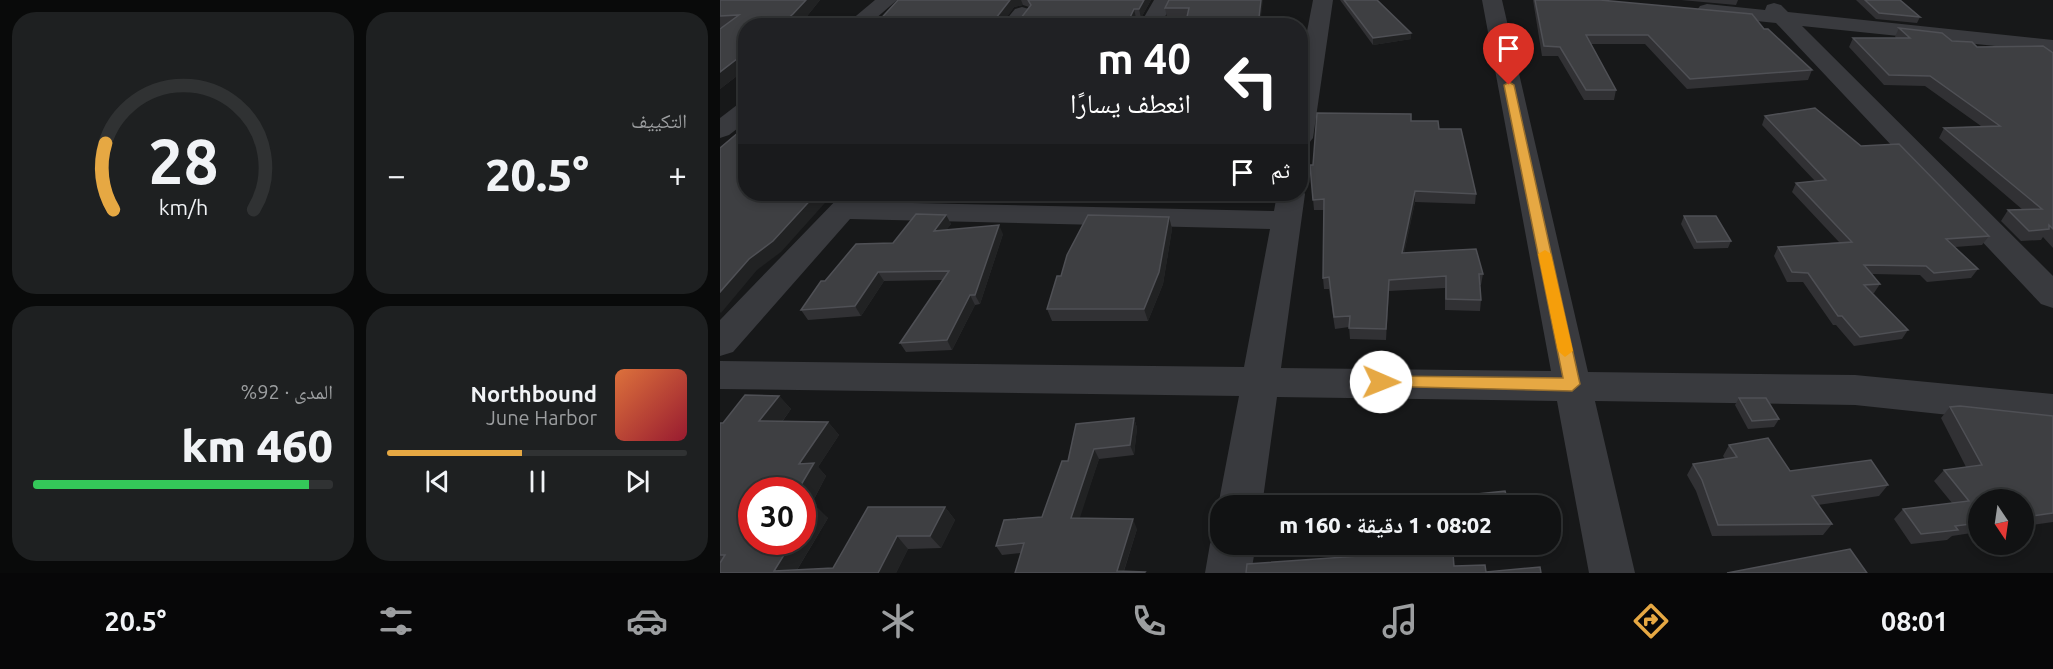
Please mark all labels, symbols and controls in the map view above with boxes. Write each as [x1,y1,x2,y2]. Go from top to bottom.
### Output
pin [1483,23,1534,85]
icon: arrive [1492,32,1525,65]
text: 40 m [1097,35,1191,82]
icon: left [1212,42,1290,120]
text: انعطف يسارًا [1070,88,1191,118]
text: التكييف [631,109,687,132]
text: 28 [148,126,218,196]
text: 20.5° [485,149,589,200]
text: − [387,156,406,193]
text: + [668,156,687,193]
icon: arrive [1226,156,1259,189]
text: ثم [1271,157,1290,182]
text: km/h [158,195,208,219]
position arrow [1349,350,1413,414]
text: المدى · 92% [240,380,333,403]
text: Northbound [471,381,597,406]
text: June Harbor [486,406,597,429]
text: 460 km [181,420,333,471]
icon: previous [421,465,454,498]
icon: pause [521,465,554,498]
icon: next [621,465,654,498]
speed limit sign: 30 [738,477,816,555]
north arrow [1968,489,2034,555]
map controls [1968,489,2034,555]
text: 08:02 · 1 دقيقة · 160 m [1279,512,1492,537]
icon: filters [375,600,417,642]
icon: car [626,600,668,642]
icon: climate [877,600,919,642]
icon: phone [1128,600,1170,642]
icon: music [1379,600,1421,642]
icon: directions [1630,600,1672,642]
text: 20.5° [105,606,166,636]
text: 08:01 [1881,606,1949,636]

